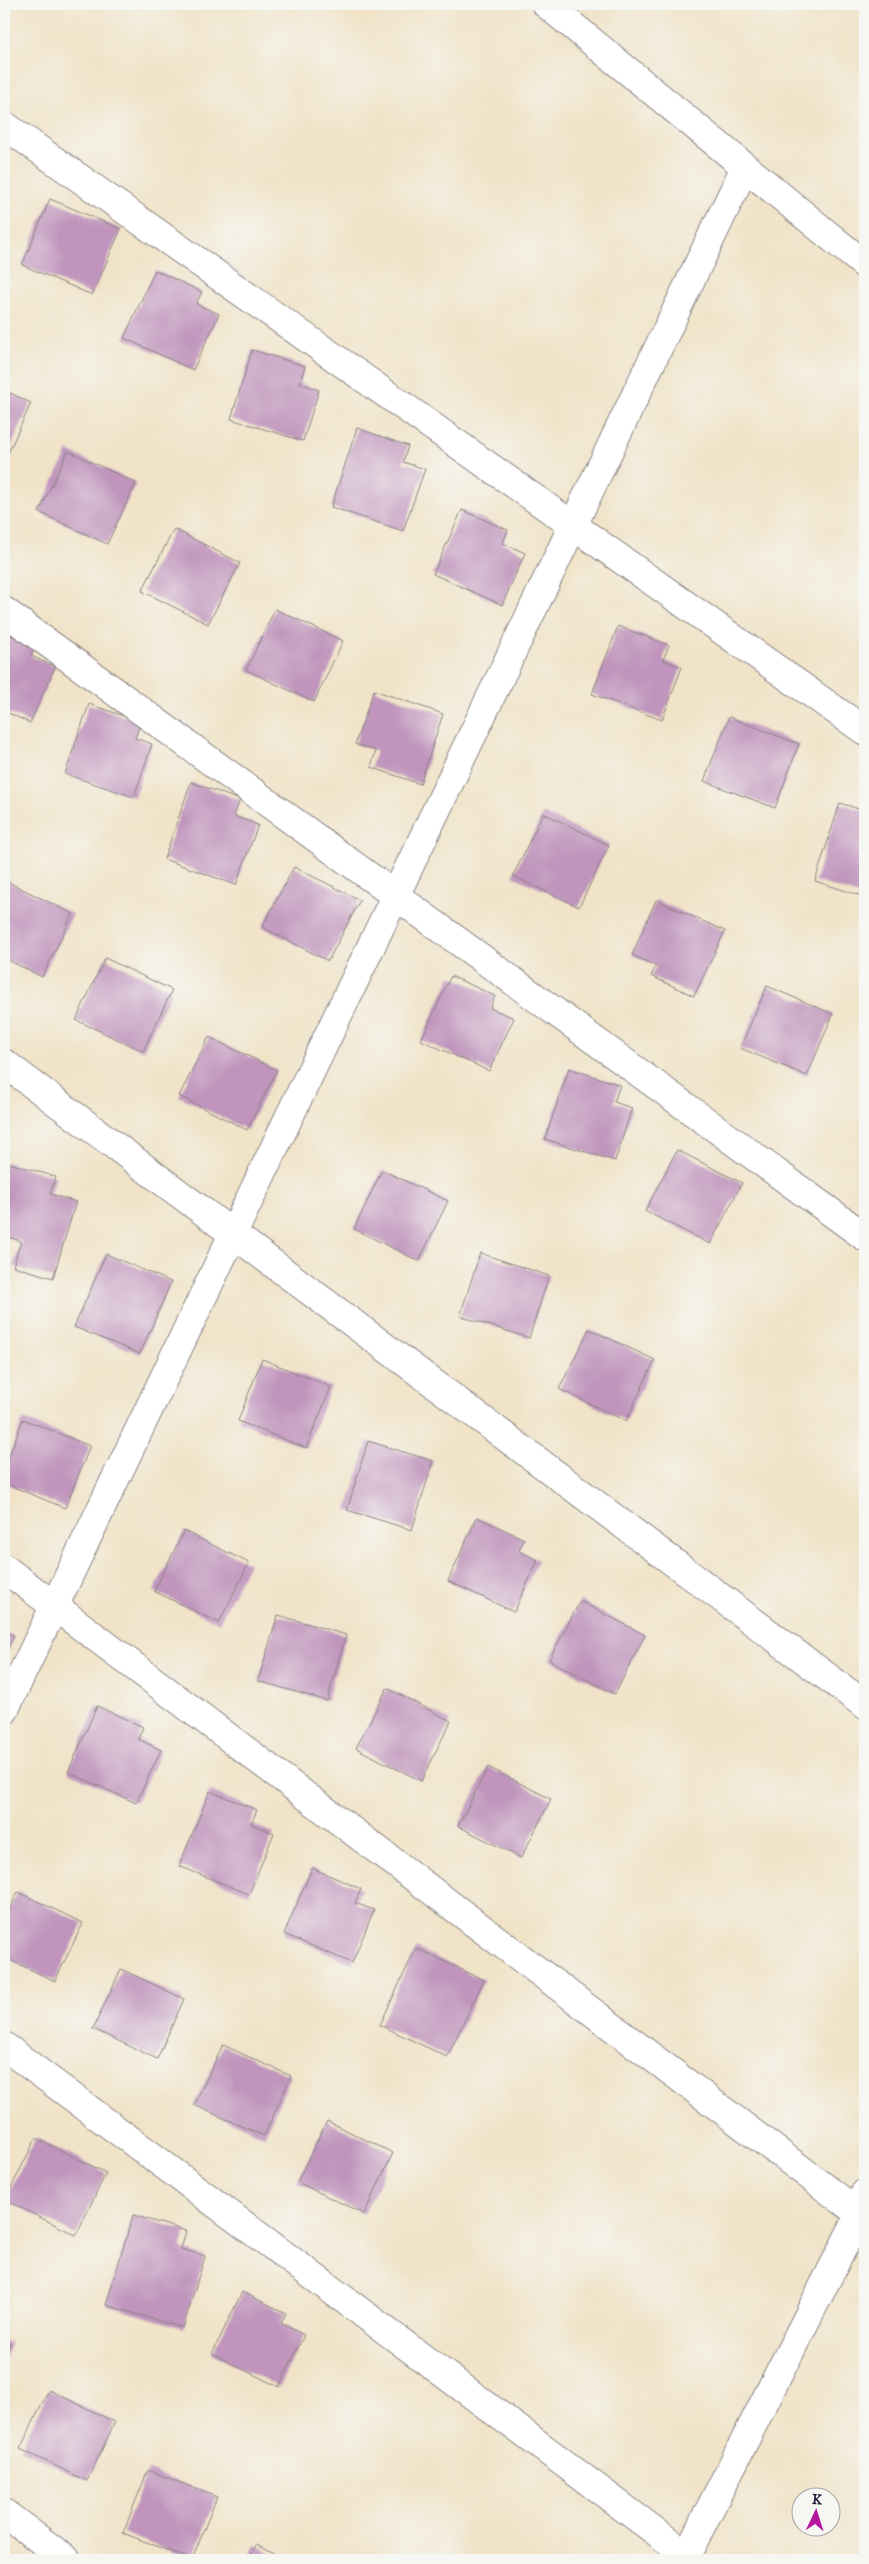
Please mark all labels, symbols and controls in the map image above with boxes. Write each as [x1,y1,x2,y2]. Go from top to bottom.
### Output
north arrow [792,2486,842,2536]
text: K [811,2491,824,2509]

